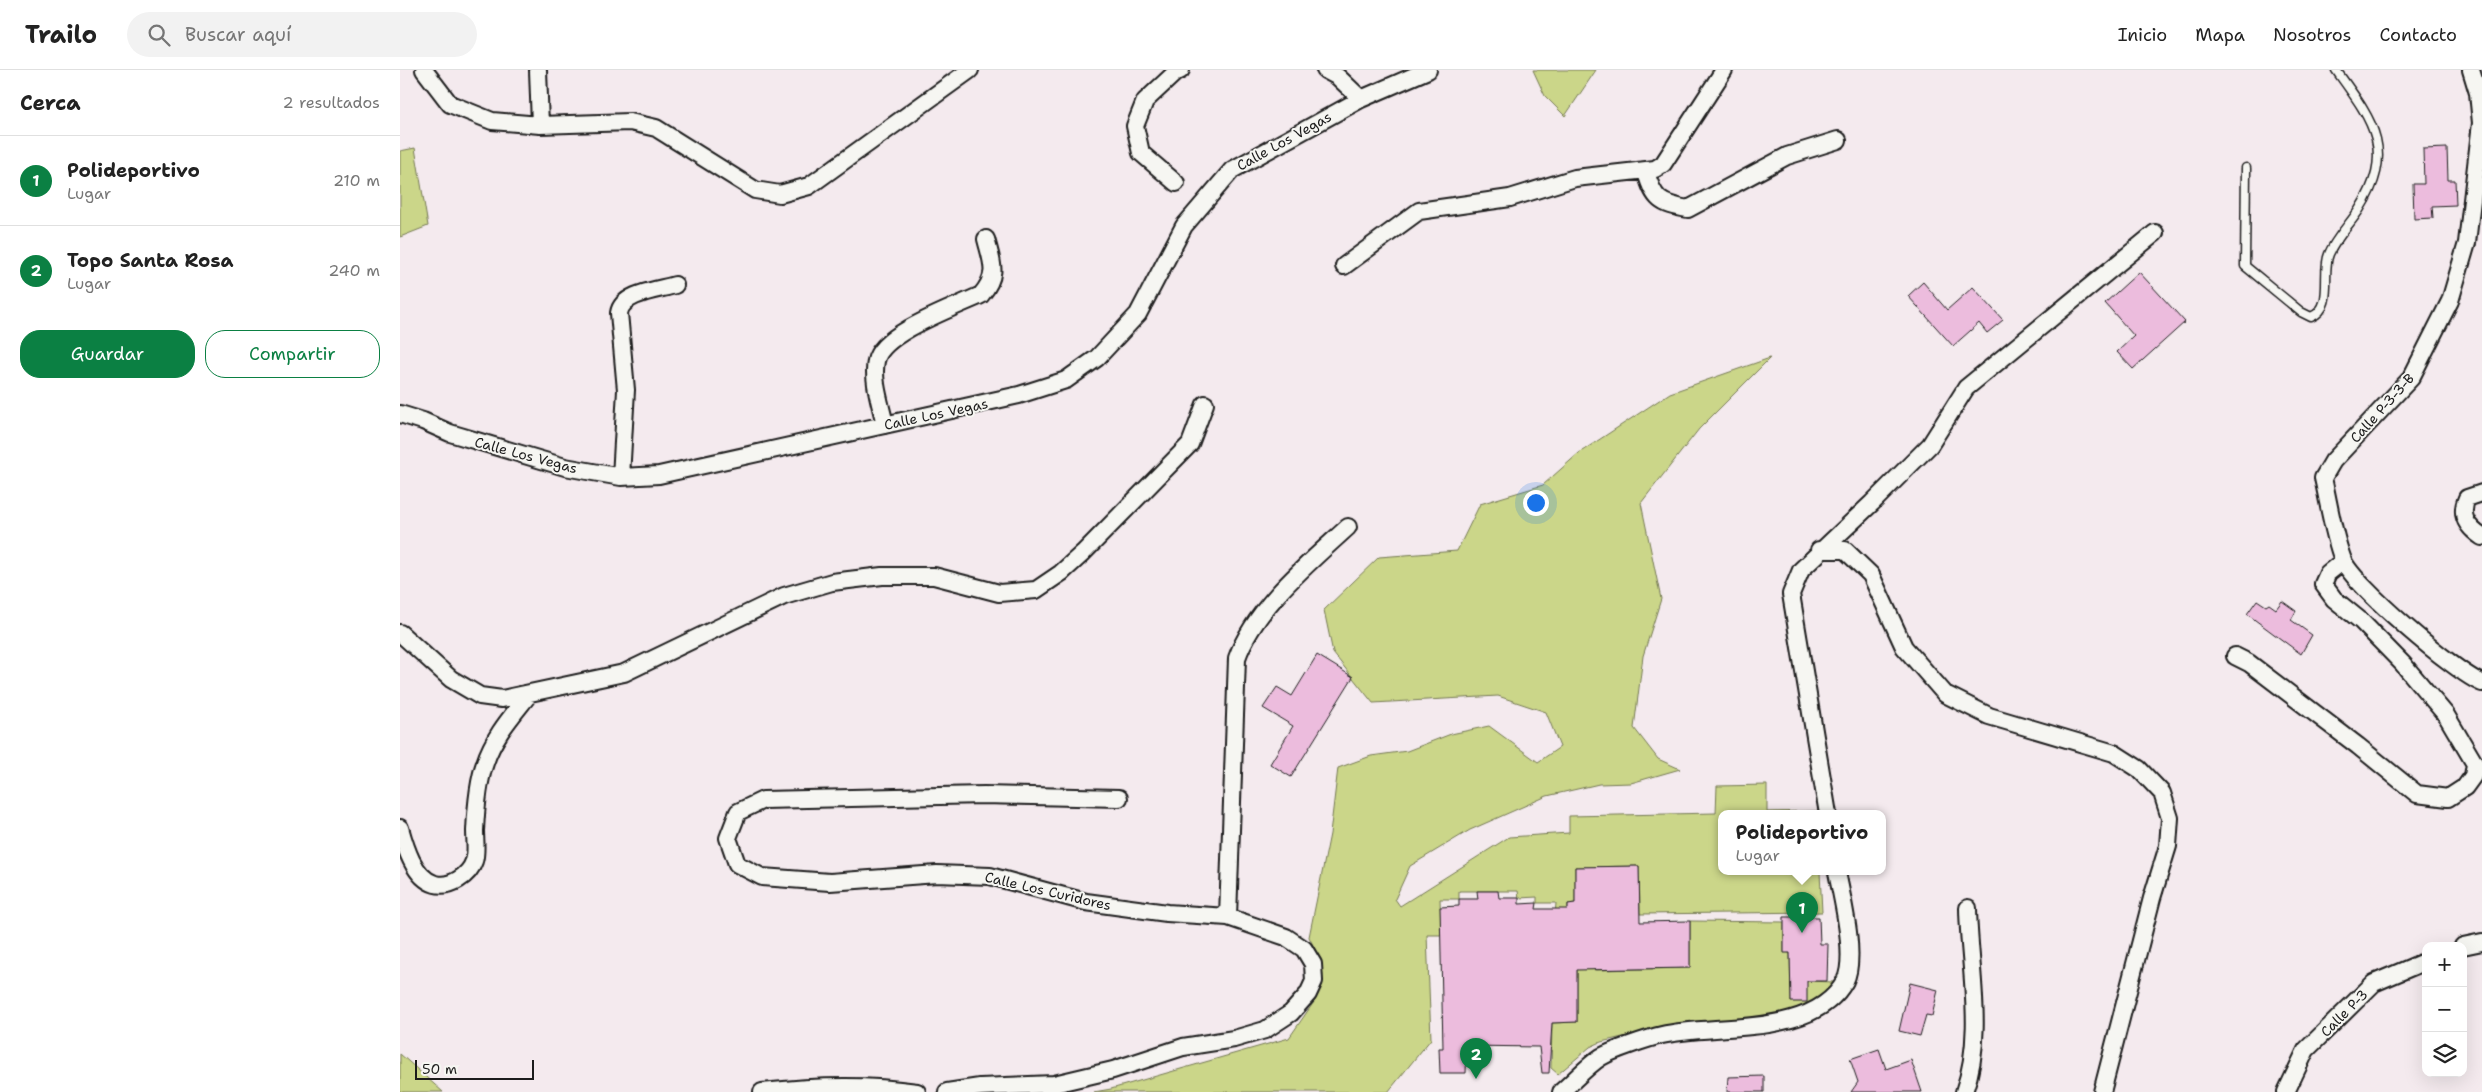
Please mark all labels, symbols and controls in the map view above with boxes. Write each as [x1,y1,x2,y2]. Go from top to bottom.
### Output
search box [127,12,477,57]
text: Trailo [25,19,97,51]
icon: search [145,21,173,49]
text: Buscar aquí [185,22,291,47]
text: Inicio [2118,23,2167,47]
text: Mapa [2195,23,2245,47]
text: Nosotros [2273,23,2351,47]
text: Contacto [2379,23,2457,47]
text: Cerca [20,89,81,117]
text: 2 resultados [282,92,380,113]
street label: Calle Los Vegas [1233,107,1335,174]
text: Polideportivo [67,158,200,183]
text: 1 [32,170,40,191]
text: 210 m [333,170,380,191]
text: Lugar [67,183,111,204]
text: Topo Santa Rosa [67,248,233,273]
text: 2 [30,260,42,281]
text: 240 m [328,260,380,281]
text: Lugar [67,273,111,294]
button: Guardar [20,330,195,378]
button: Compartir [205,330,380,378]
street label: Calle P-3-3-B [2346,369,2418,447]
street label: Calle Los Vegas [882,394,990,434]
street label: Calle Los Vegas [473,433,579,477]
your location [1523,490,1549,516]
popup [1718,810,1886,875]
text: Polideportivo [1736,820,1868,845]
text: Lugar [1736,845,1780,866]
street label: Calle Los Curidores [983,868,1113,914]
pin: 1 [1786,892,1818,933]
map controls [2422,942,2467,1077]
button: + [2422,942,2467,987]
street label: Calle P-3 [2317,986,2371,1040]
button: − [2422,987,2467,1032]
button: layers [2422,1032,2467,1077]
pin: 2 [1460,1038,1492,1079]
scale bar [415,1057,534,1080]
text: 50 m [422,1060,457,1078]

